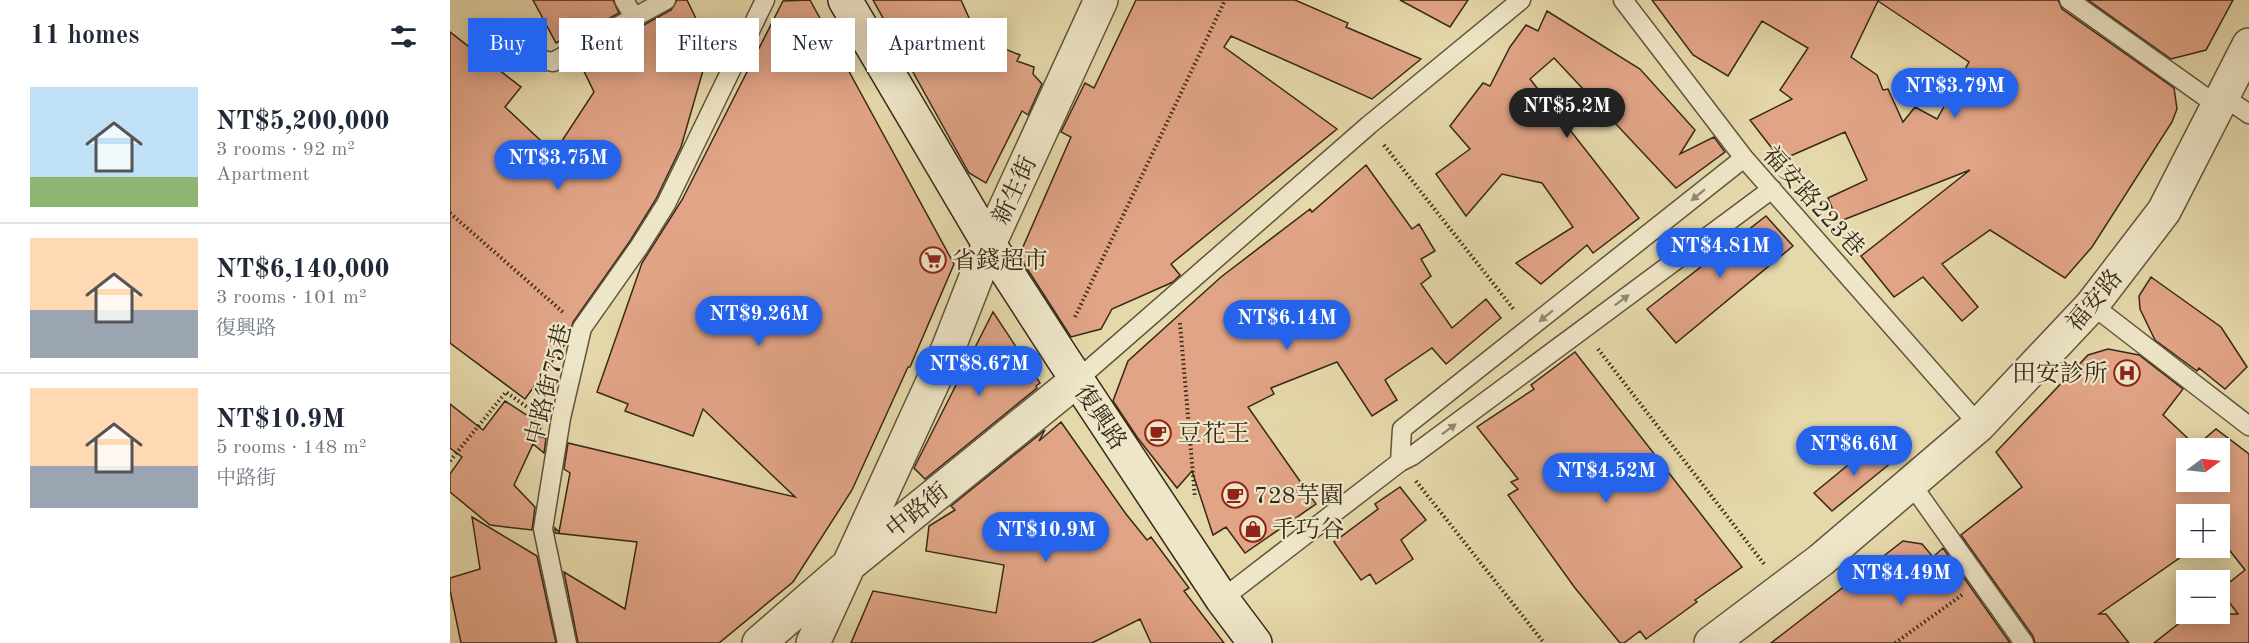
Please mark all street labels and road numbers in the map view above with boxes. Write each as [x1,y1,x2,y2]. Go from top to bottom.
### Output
street label: 福安路223巷 [1758,141,1870,262]
street label: 新生街 [987,152,1042,229]
street label: 福安路 [2061,264,2128,337]
street label: 中路街75巷 [520,321,577,447]
street label: 復興路 [1069,380,1132,455]
street label: 中路街 [881,477,954,544]

